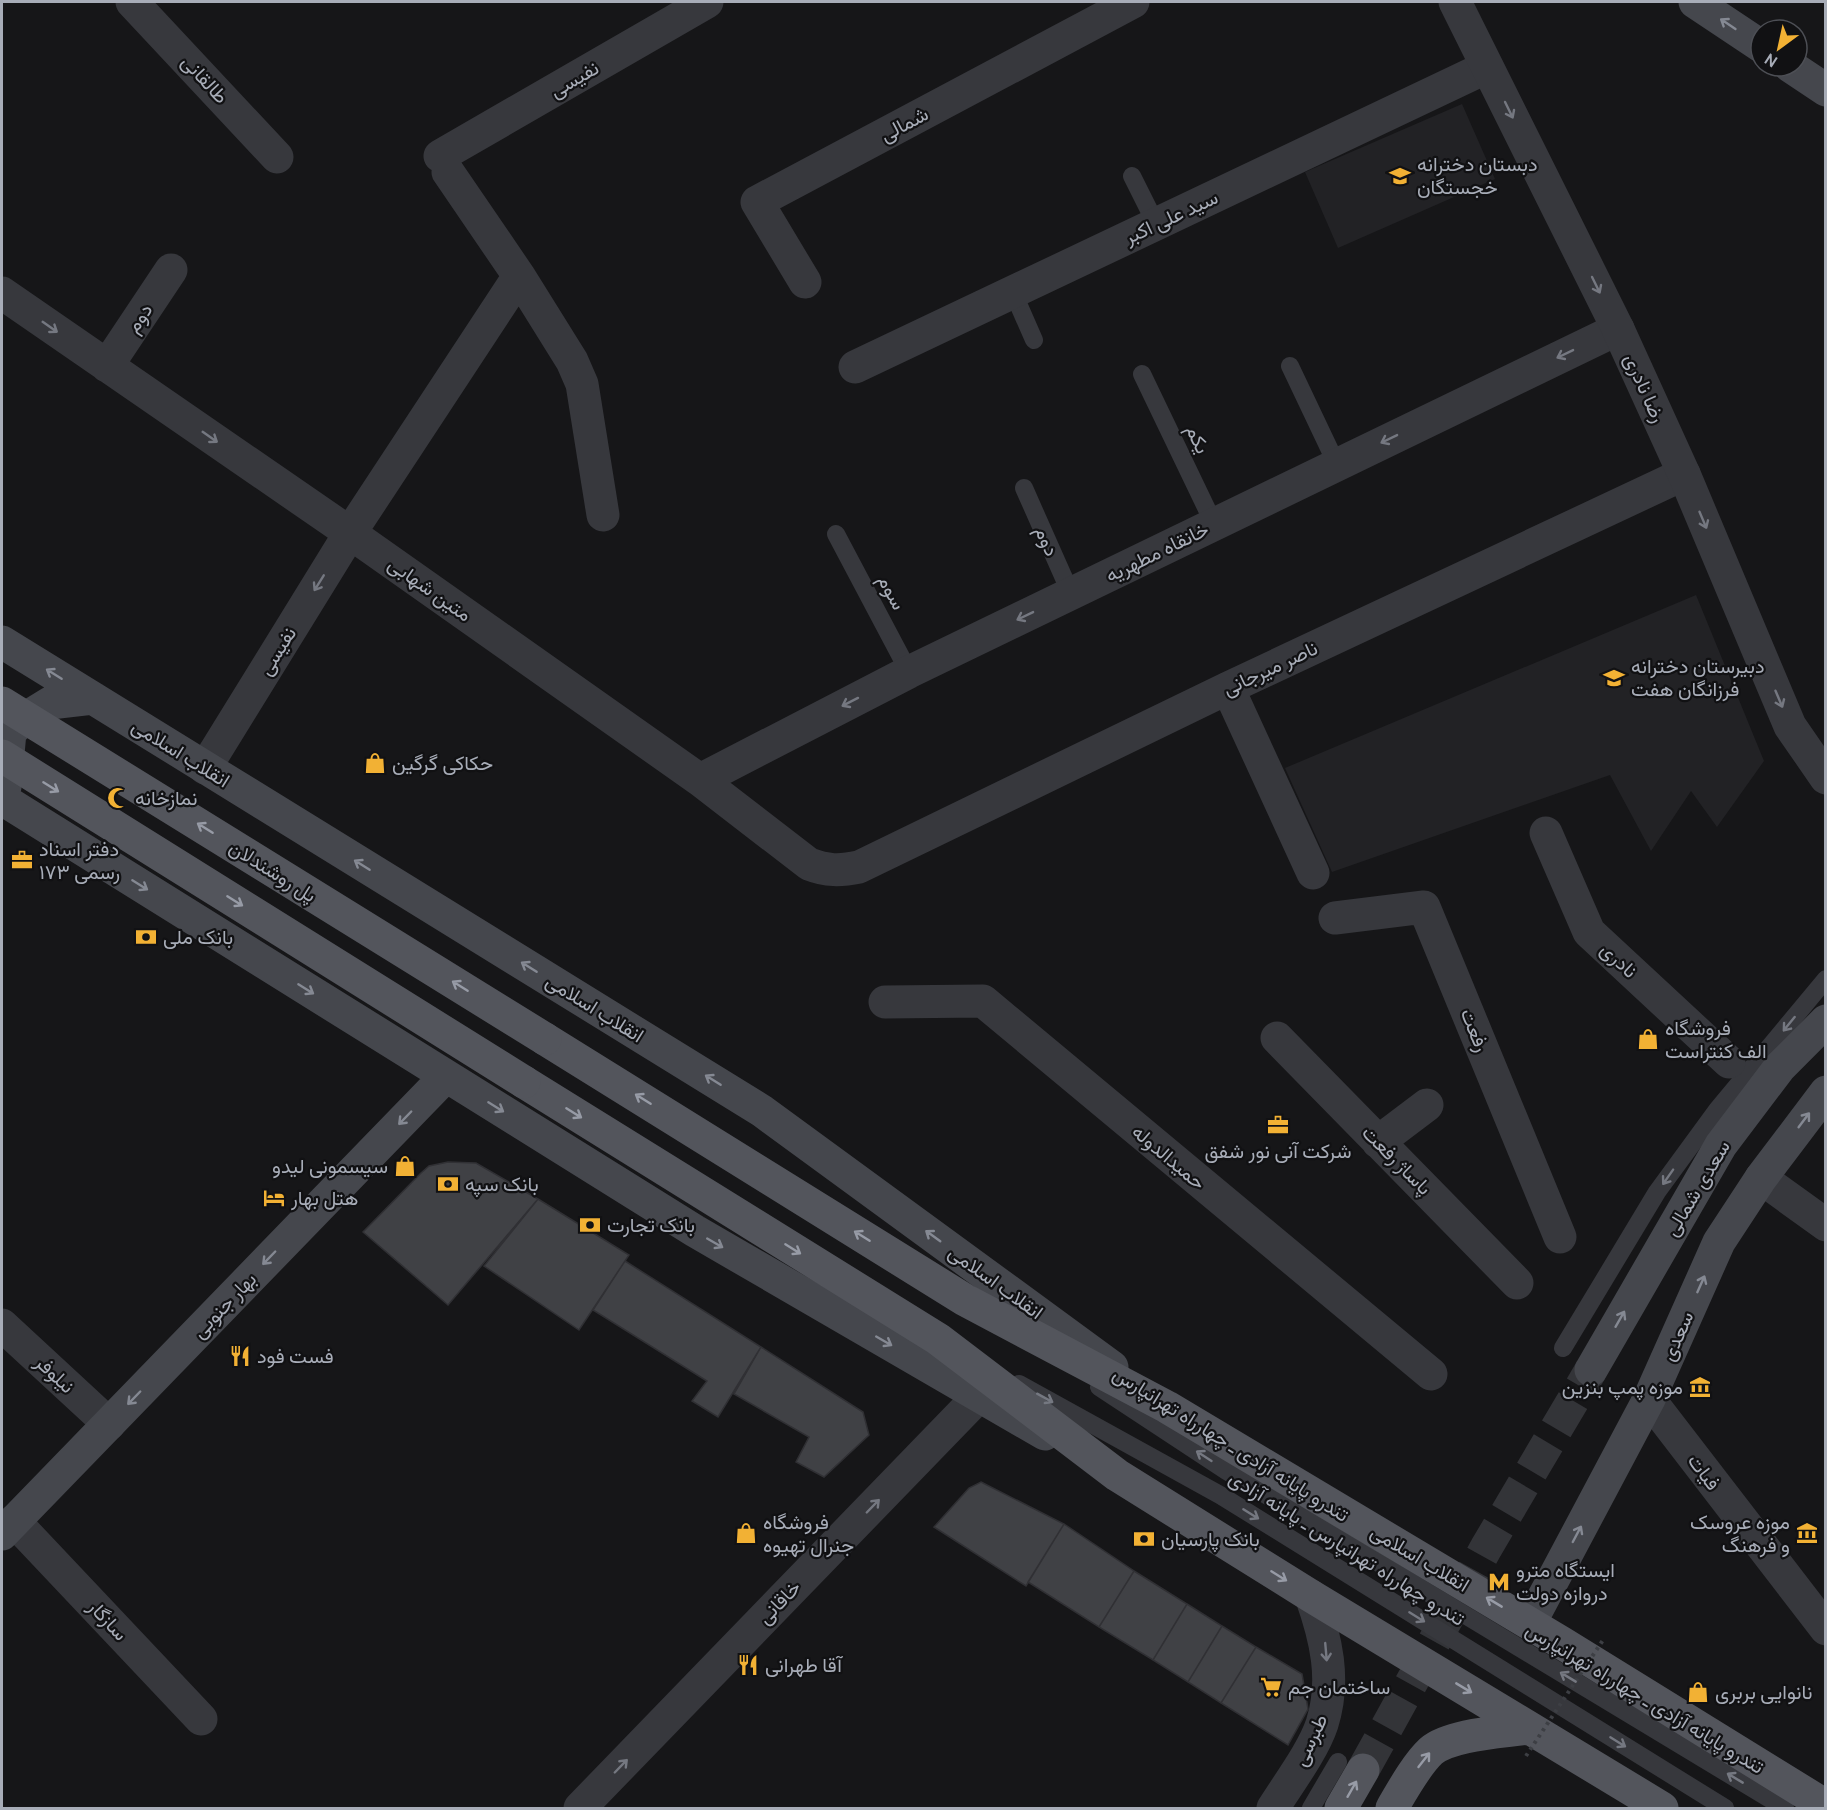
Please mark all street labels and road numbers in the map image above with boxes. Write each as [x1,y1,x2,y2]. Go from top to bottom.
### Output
street label: طالقانی [176,50,234,108]
street label: نفیسی [545,55,603,103]
street label: شمالی [876,101,932,147]
street label: سید علی اکبر [1119,185,1222,250]
street label: دوم [121,299,158,338]
street label: رضا نادری [1618,350,1671,427]
street label: یکم [1180,421,1215,458]
street label: خانقاه مطهریه [1101,517,1213,588]
street label: دوم [1029,522,1064,560]
street label: متین شهابی [383,552,476,627]
street label: سوم [872,570,911,614]
street label: نفیسی [253,622,301,680]
street label: ناصر میرجانی [1219,636,1322,701]
street label: انقلاب اسلامی [128,713,234,793]
street label: پل روشندلان [224,835,321,909]
street label: نادری [1595,937,1642,984]
street label: انقلاب اسلامی [542,968,648,1048]
street label: رفعت [1455,1005,1494,1056]
street label: حمیدالدوله [1127,1119,1211,1196]
street label: پاساژ رفعت [1356,1120,1437,1201]
street label: سعدی شمالی [1659,1136,1735,1240]
street label: انقلاب اسلامی [944,1240,1048,1324]
street label: بهار جنوبی [187,1267,262,1344]
street label: سعدی [1655,1307,1699,1365]
street label: نیلوفر [29,1349,80,1399]
street label: تندرو پایانه آزادی ـ چهارراه تهرانپارس [1108,1361,1353,1528]
street label: فیات [1683,1449,1725,1495]
street label: تندرو چهارراه تهرانپارس ـ پایانه آزادی [1224,1465,1469,1632]
street label: انقلاب اسلامی [1366,1519,1474,1597]
street label: خاقانی [752,1575,806,1629]
street label: سازگار [82,1594,133,1646]
street label: تندرو پایانه آزادی ـ چهارراه تهرانپارس [1520,1617,1768,1780]
street label: طبرسی [1288,1710,1333,1770]

